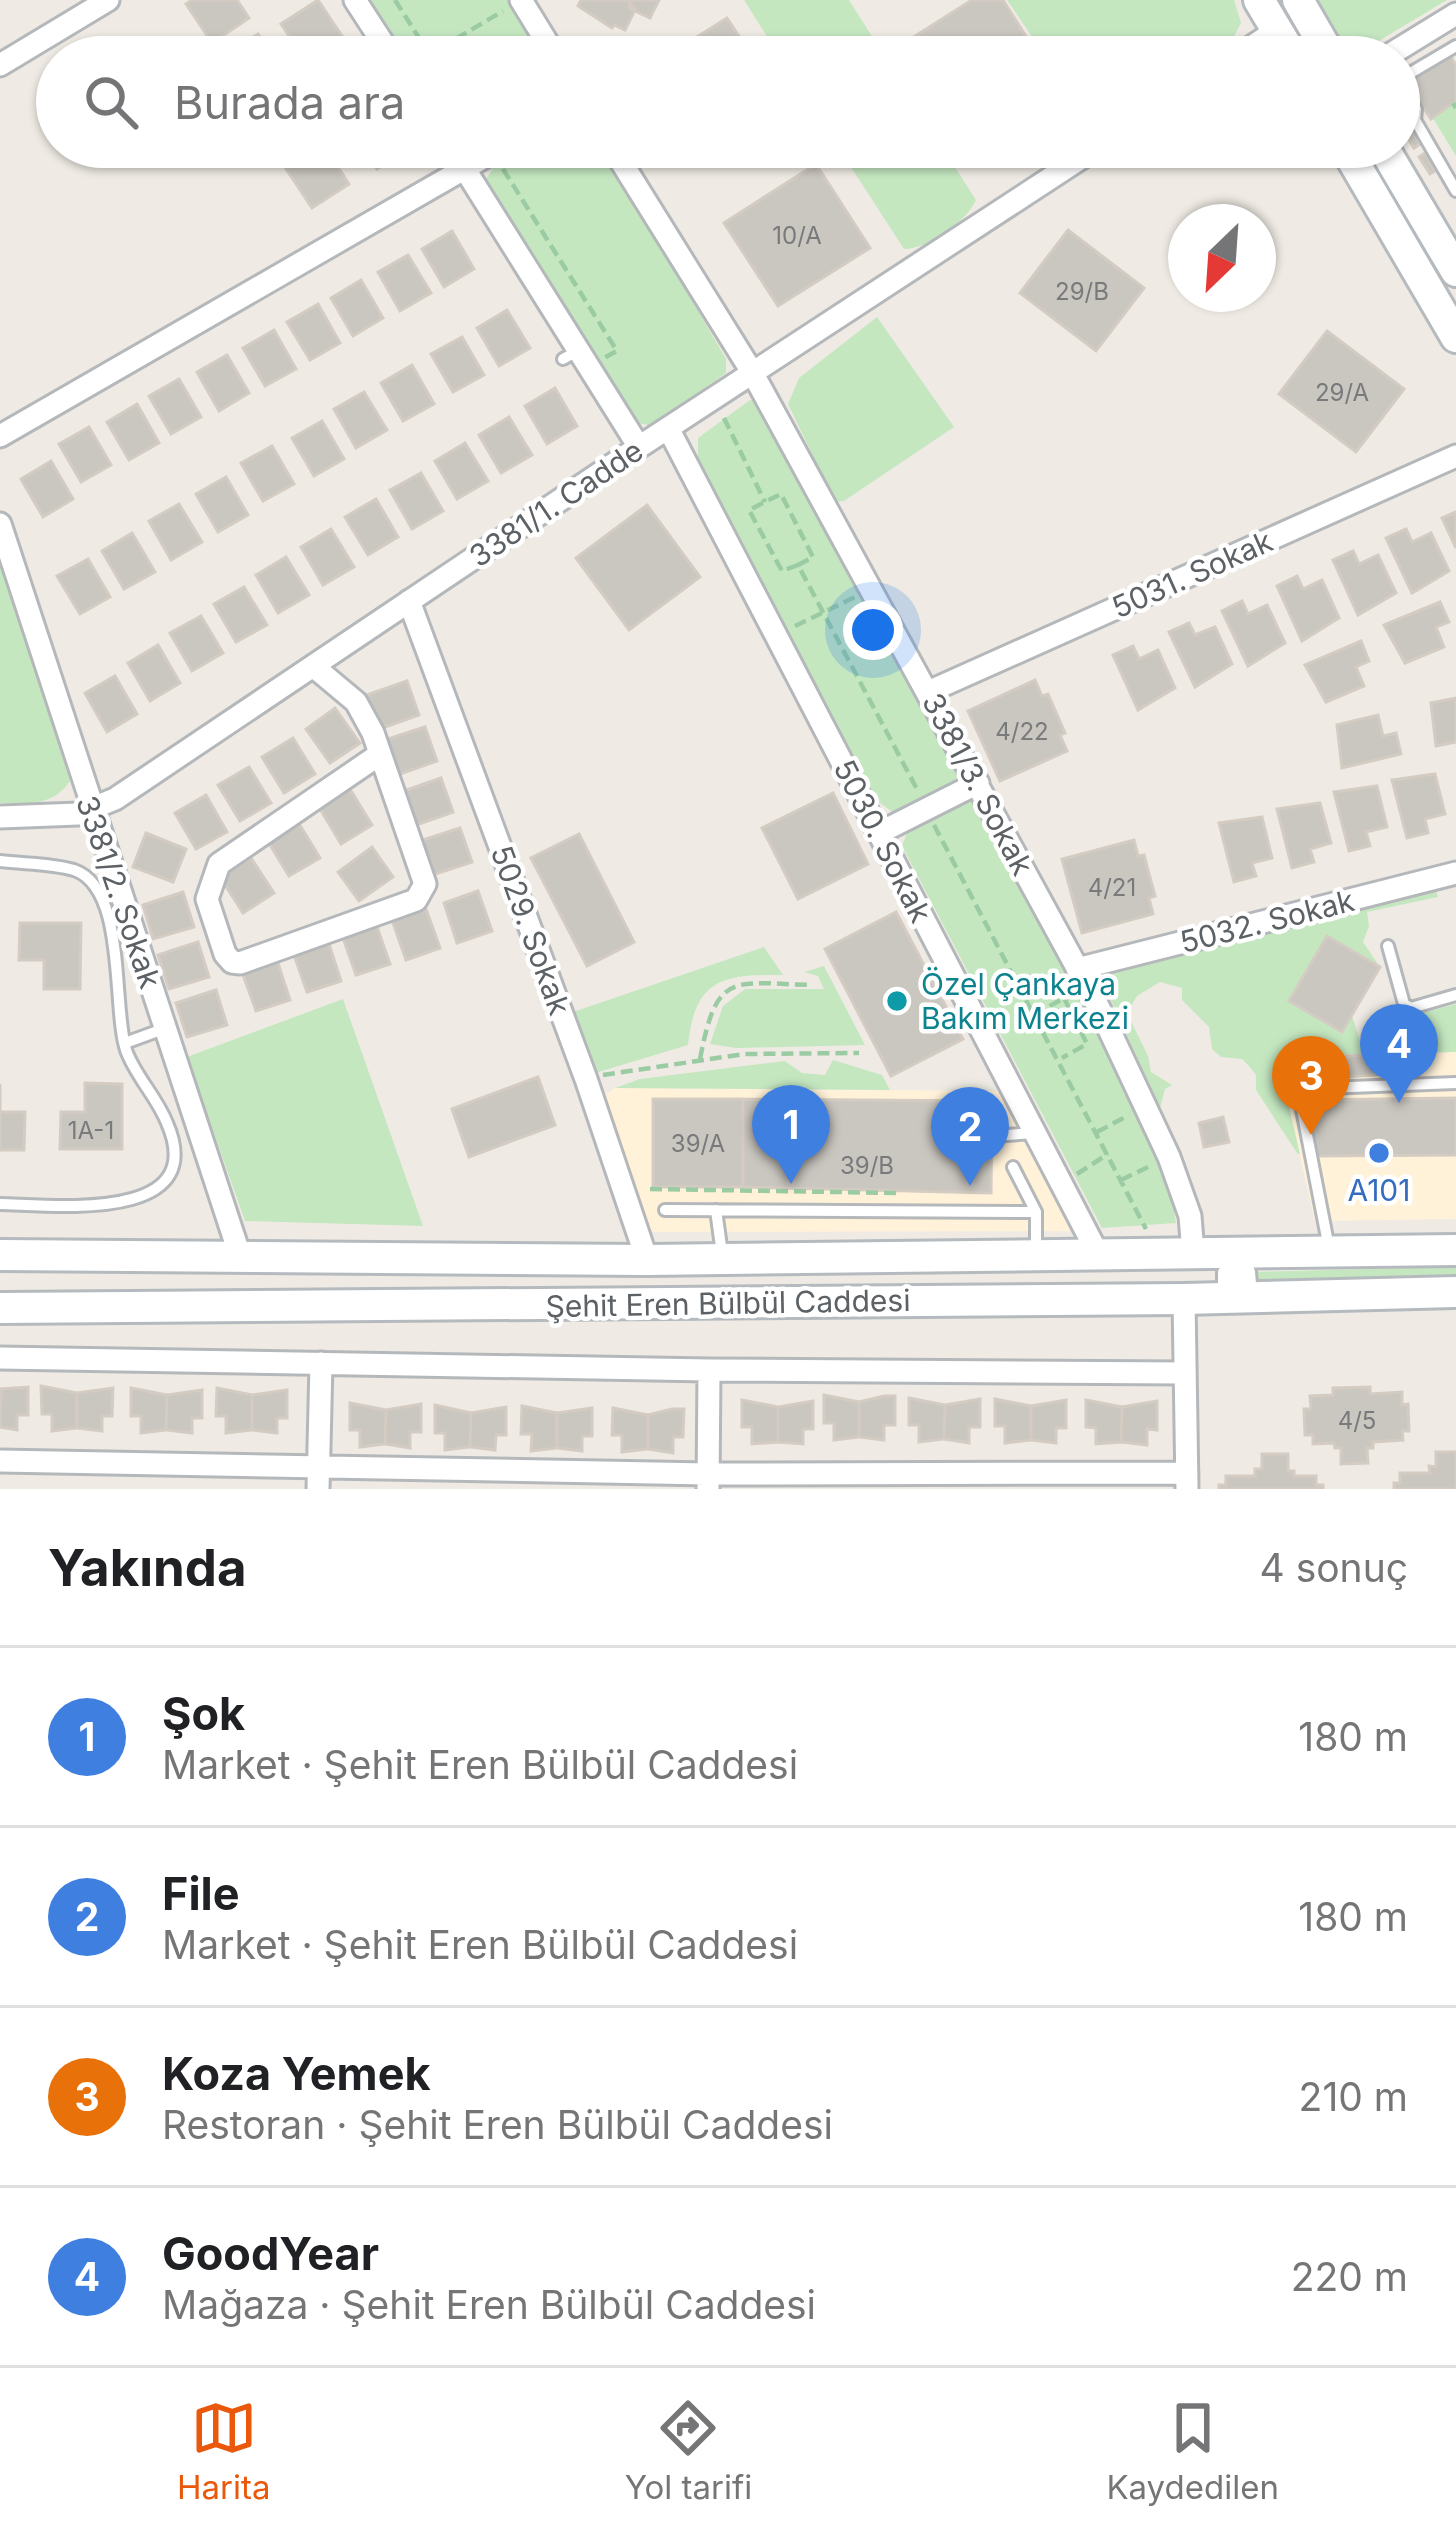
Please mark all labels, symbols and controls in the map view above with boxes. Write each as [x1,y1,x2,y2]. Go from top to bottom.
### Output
search box [36,36,1420,168]
icon: search [78,69,144,135]
text: Burada ara [174,75,405,130]
north arrow [1168,204,1276,312]
house number: 10/A [772,221,822,250]
house number: 29/B [1055,277,1109,306]
house number: 29/A [1315,378,1369,407]
street label: 3381/1. Cadde [463,432,649,574]
street label: 5031. Sokak [1106,522,1278,625]
your location [843,600,903,660]
street label: 3381/3. Sokak [915,687,1041,881]
house number: 4/22 [995,717,1049,746]
street label: 5030. Sokak [827,754,940,929]
street label: 3381/2. Sokak [69,791,169,993]
street label: 5029. Sokak [484,840,578,1020]
house number: 4/21 [1088,873,1136,902]
street label: 5032. Sokak [1176,882,1358,960]
place label: Özel Çankaya Bakım Merkezi [921,966,1129,1036]
marker: Özel Çankaya Bakım Merkezi [884,988,910,1014]
pin: 4 [1360,1004,1438,1103]
pin: 3 [1272,1036,1350,1135]
pin: 1 [752,1085,830,1184]
pin: 2 [931,1087,1009,1186]
house number: 1A-1 [68,1116,114,1145]
house number: 39/A [671,1129,725,1158]
marker: A101 [1366,1140,1392,1166]
house number: 39/B [840,1151,894,1180]
place label: A101 [1347,1172,1411,1208]
street label: Şehit Eren Bülbül Caddesi [545,1282,911,1324]
house number: 4/5 [1338,1406,1376,1435]
text: Yakında [48,1537,247,1598]
text: 4 sonuç [1259,1544,1408,1591]
text: Şok [162,1686,245,1741]
text: 1 [79,1713,95,1760]
text: 180 m [1298,1713,1408,1760]
text: Market · Şehit Eren Bülbül Caddesi [162,1741,798,1788]
text: File [162,1866,240,1921]
text: 2 [75,1893,99,1940]
text: 180 m [1298,1893,1408,1940]
text: Market · Şehit Eren Bülbül Caddesi [162,1921,798,1968]
text: Koza Yemek [162,2046,431,2101]
text: 3 [74,2073,100,2120]
text: 210 m [1299,2073,1408,2120]
text: Restoran · Şehit Eren Bülbül Caddesi [162,2101,833,2148]
text: GoodYear [162,2226,379,2281]
text: 4 [74,2253,100,2300]
text: 220 m [1291,2253,1408,2300]
text: Mağaza · Şehit Eren Bülbül Caddesi [162,2281,816,2328]
tab: Harita [177,2395,271,2507]
tab: Yol tarifi [625,2395,752,2507]
tab: Kaydedilen [1106,2395,1279,2507]

